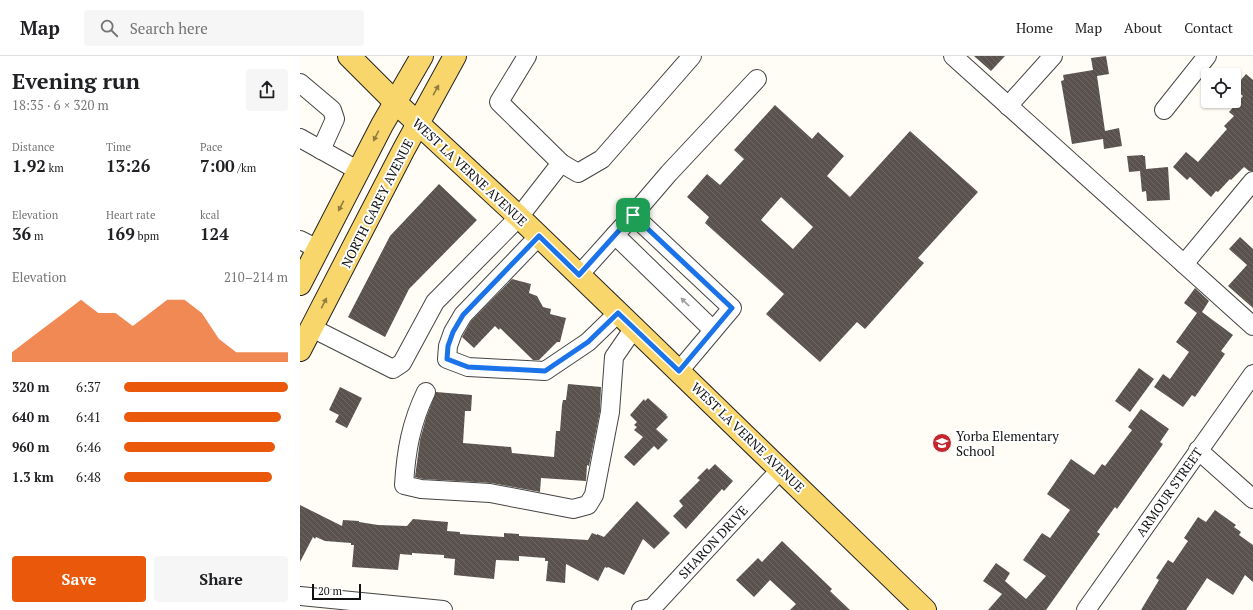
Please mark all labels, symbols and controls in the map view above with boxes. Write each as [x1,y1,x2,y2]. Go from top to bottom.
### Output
search box [84,10,364,46]
text: Map [20,15,60,40]
icon: search [98,17,120,39]
text: Search here [130,18,208,38]
text: Home [1016,18,1053,37]
text: Map [1075,18,1102,37]
text: About [1124,18,1162,37]
text: Contact [1184,18,1233,37]
text: Evening run [12,66,140,95]
map controls [1201,68,1241,108]
button: locate [1201,68,1241,108]
button: share [246,69,288,111]
one-way arrow [433,84,439,96]
text: 18:35 · 6 × 320 m [12,96,109,114]
street label: WEST LA VERNE AVENUE [409,114,531,230]
one-way arrow [373,131,380,142]
street label: NORTH GAREY AVENUE [337,136,417,270]
text: Distance [12,140,55,154]
text: Time [106,140,131,154]
text: Pace [200,140,223,154]
text: 1.92 [12,154,46,177]
text: 13:26 [106,154,150,177]
text: 7:00 [200,154,235,177]
text: km [46,161,64,175]
text: /km [235,161,256,175]
pin [616,198,650,232]
one-way arrow [337,200,344,211]
icon: arrive [622,204,644,226]
text: Elevation [12,208,58,222]
text: Heart rate [106,208,155,222]
text: kcal [200,208,220,222]
text: 36 [12,222,31,245]
text: 169 [106,222,135,245]
text: 124 [200,222,229,245]
text: m [31,229,43,243]
text: bpm [135,229,159,243]
text: Elevation [12,268,67,286]
text: 210–214 m [224,268,288,286]
one-way arrow [321,297,328,309]
one-way arrow [680,298,690,307]
text: 320 m [12,378,50,396]
text: 6:37 [76,378,101,396]
street label: WEST LA VERNE AVENUE [687,378,809,496]
text: 640 m [12,408,50,426]
text: 6:41 [76,408,101,426]
place label: Yorba Elementary School [956,427,1059,460]
school or university icon: Yorba Elementary School [931,432,953,454]
text: 960 m [12,438,50,456]
text: 6:46 [76,438,101,456]
street label: ARMOUR STREET [1132,444,1206,540]
text: 1.3 km [12,468,54,486]
text: 6:48 [76,468,101,486]
street label: SHARON DRIVE [674,501,752,583]
button: Save [12,556,146,602]
button: Share [154,556,288,602]
scale bar [312,582,361,601]
text: 20 m [318,584,342,598]

